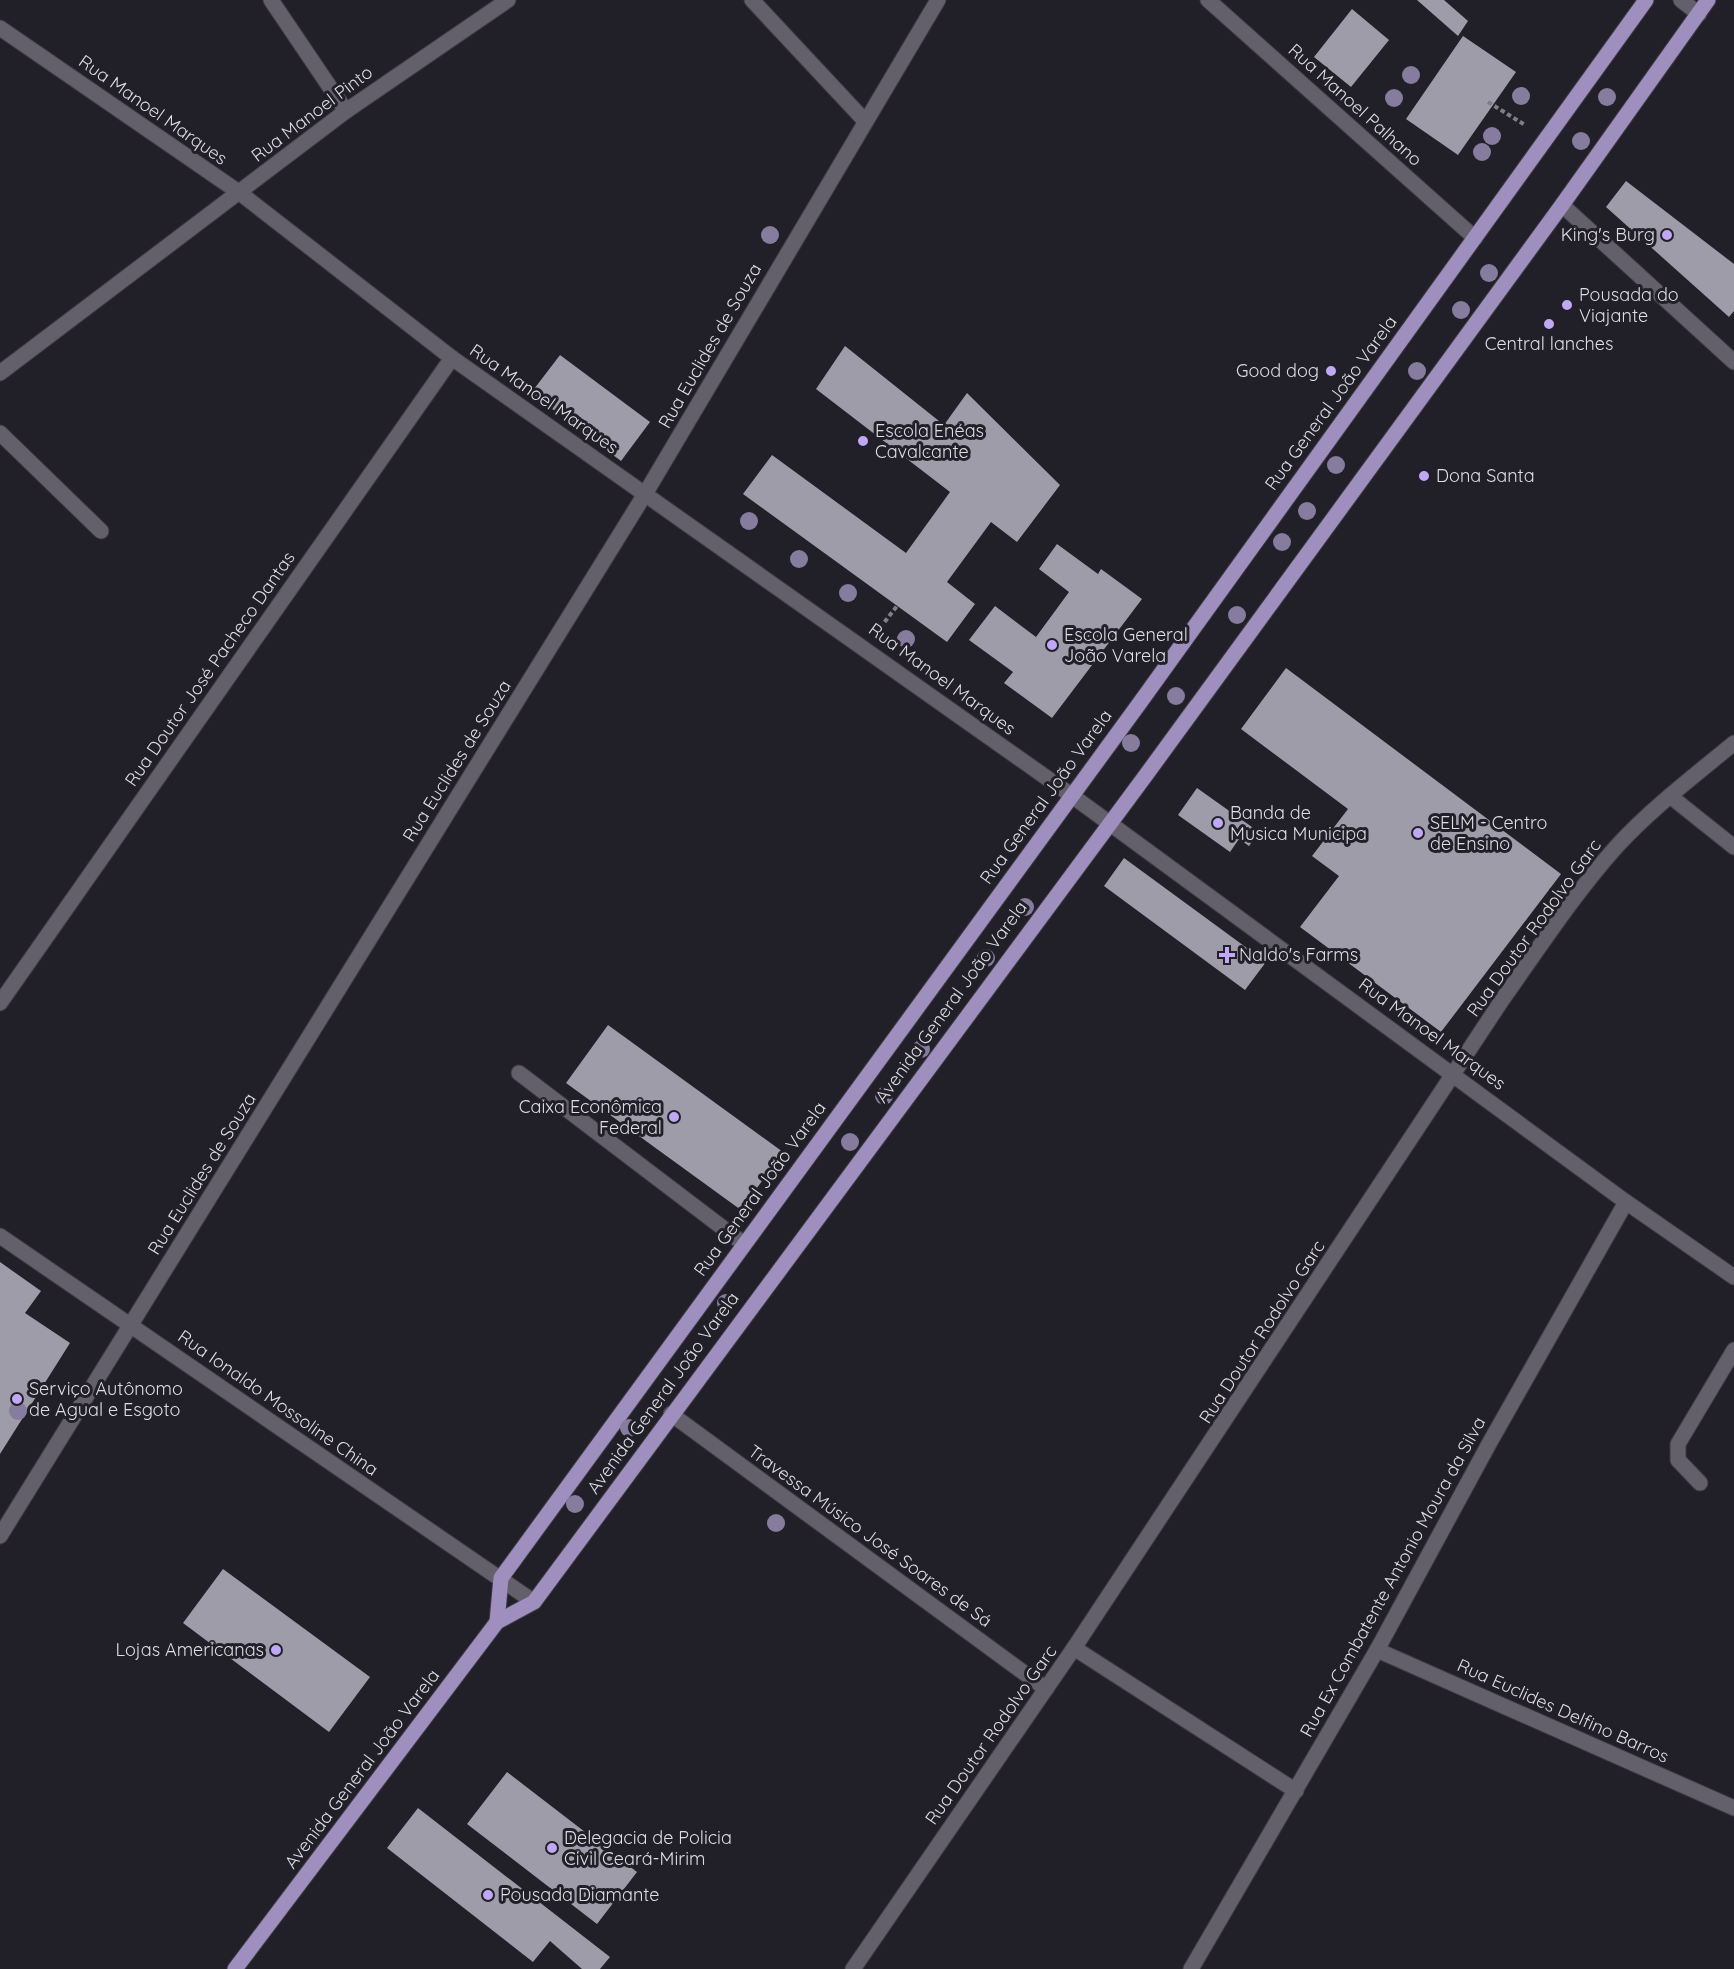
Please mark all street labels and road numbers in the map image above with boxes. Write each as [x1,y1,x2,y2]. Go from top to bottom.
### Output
street label: Rua Manoel Palhano [1284,38,1427,171]
street label: Rua Manoel Marques [74,50,232,170]
street label: Rua Manoel Pinto [246,60,377,167]
street label: Rua Euclides de Souza [653,259,766,432]
street label: Rua General João Varela [1260,311,1402,494]
street label: Rua Manoel Marques [465,339,623,459]
street label: Rua Doutor José Pacheco Dantas [119,547,300,791]
street label: Rua Manoel Marques [864,617,1020,740]
street label: Rua Euclides de Souza [397,675,516,846]
street label: Rua General João Varela [975,705,1117,888]
street label: Rua Doutor Rodolvo Garc [1461,834,1606,1021]
street label: Avenida General João Varela [870,896,1032,1107]
street label: Rua Manoel Marques [1354,972,1510,1095]
street label: Rua Euclides de Souza [142,1088,261,1259]
street label: Rua General João Varela [689,1097,831,1280]
street label: Rua Doutor Rodolvo Garc [1194,1236,1329,1428]
street label: Avenida General João Varela [582,1287,744,1498]
street label: Rua Ionaldo Mossoline China [174,1325,383,1481]
street label: Rua Ex Combatente Antonio Moura da Silva [1295,1413,1491,1741]
street label: Travessa Músico José Soares de Sá [744,1439,997,1632]
street label: Rua Doutor Rodolvo Garc [920,1640,1061,1829]
street label: Rua Euclides Delfino Barros [1454,1653,1673,1768]
street label: Avenida General João Varela [279,1664,444,1873]

